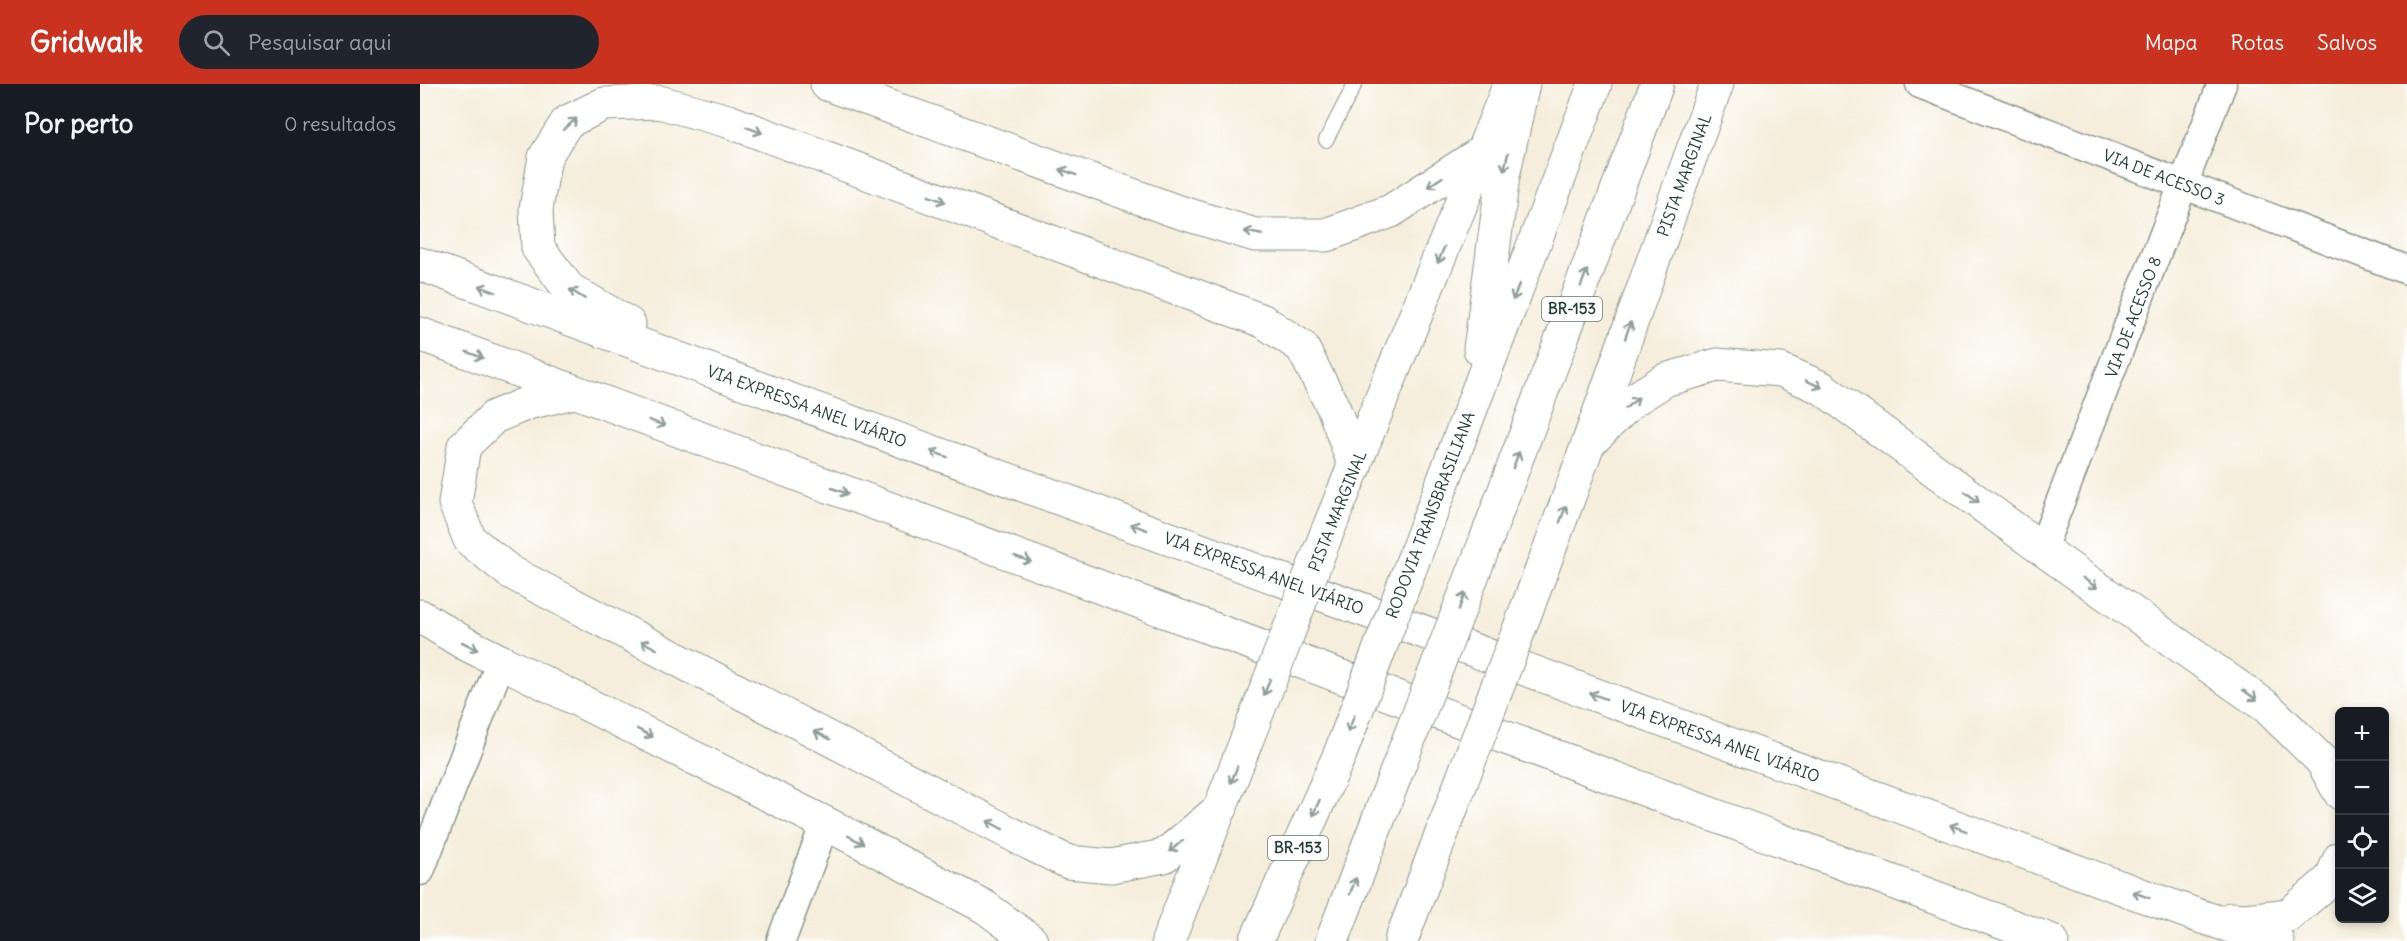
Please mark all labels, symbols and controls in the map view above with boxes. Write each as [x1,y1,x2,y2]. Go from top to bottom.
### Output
search box [179,15,599,69]
text: Gridwalk [30,24,143,60]
icon: search [200,26,233,59]
text: Pesquisar aqui [248,28,391,56]
text: Mapa [2145,29,2198,56]
text: Rotas [2231,29,2284,56]
text: Salvos [2317,29,2377,56]
text: Por perto [24,107,133,140]
text: 0 resultados [284,111,396,136]
street label: PISTA MARGINAL [1653,111,1716,239]
one-way arrow [561,117,577,131]
one-way arrow [744,126,763,137]
street label: VIA DE ACESSO 3 [2100,145,2228,209]
one-way arrow [1499,152,1511,171]
one-way arrow [1059,165,1078,176]
one-way arrow [1427,177,1444,189]
one-way arrow [927,194,946,205]
one-way arrow [1244,227,1263,238]
one-way arrow [1435,245,1446,264]
street label: VIA DE ACESSO 8 [2101,253,2165,381]
one-way arrow [1579,269,1590,288]
one-way arrow [478,282,497,293]
one-way arrow [1510,283,1521,301]
one-way arrow [569,287,586,299]
road number: BR-153 [1542,297,1602,321]
one-way arrow [1623,321,1634,340]
one-way arrow [465,350,484,361]
street label: VIA EXPRESSA ANEL VIÁRIO [704,360,910,452]
one-way arrow [1804,379,1822,391]
one-way arrow [1624,397,1640,410]
street label: RODOVIA TRANSBRASILIANA [1381,409,1479,621]
one-way arrow [648,418,666,429]
street label: PISTA MARGINAL [1304,447,1371,575]
one-way arrow [930,448,949,459]
one-way arrow [1511,452,1522,470]
one-way arrow [830,486,849,497]
one-way arrow [1964,491,1980,504]
one-way arrow [1558,505,1569,524]
one-way arrow [1130,521,1148,532]
street label: VIA EXPRESSA ANEL VIÁRIO [1161,527,1367,619]
one-way arrow [1013,554,1032,565]
one-way arrow [2082,577,2098,589]
one-way arrow [1458,592,1469,611]
one-way arrow [641,639,658,651]
one-way arrow [461,640,479,652]
one-way arrow [1261,677,1272,696]
one-way arrow [1589,689,1607,700]
one-way arrow [2241,689,2258,701]
street label: VIA EXPRESSA ANEL VIÁRIO [1617,695,1823,787]
map controls [2335,707,2389,923]
button: + [2335,707,2389,761]
one-way arrow [1345,714,1356,733]
one-way arrow [635,728,653,739]
one-way arrow [813,729,831,740]
button: − [2335,761,2389,815]
one-way arrow [1227,766,1238,784]
one-way arrow [1309,798,1321,816]
button: locate [2335,815,2389,869]
one-way arrow [986,819,1004,830]
one-way arrow [1949,822,1968,833]
one-way arrow [847,834,865,846]
road number: BR-153 [1268,836,1328,860]
one-way arrow [1168,839,1184,852]
button: layers [2335,869,2389,923]
one-way arrow [1349,878,1360,896]
one-way arrow [2132,889,2151,900]

